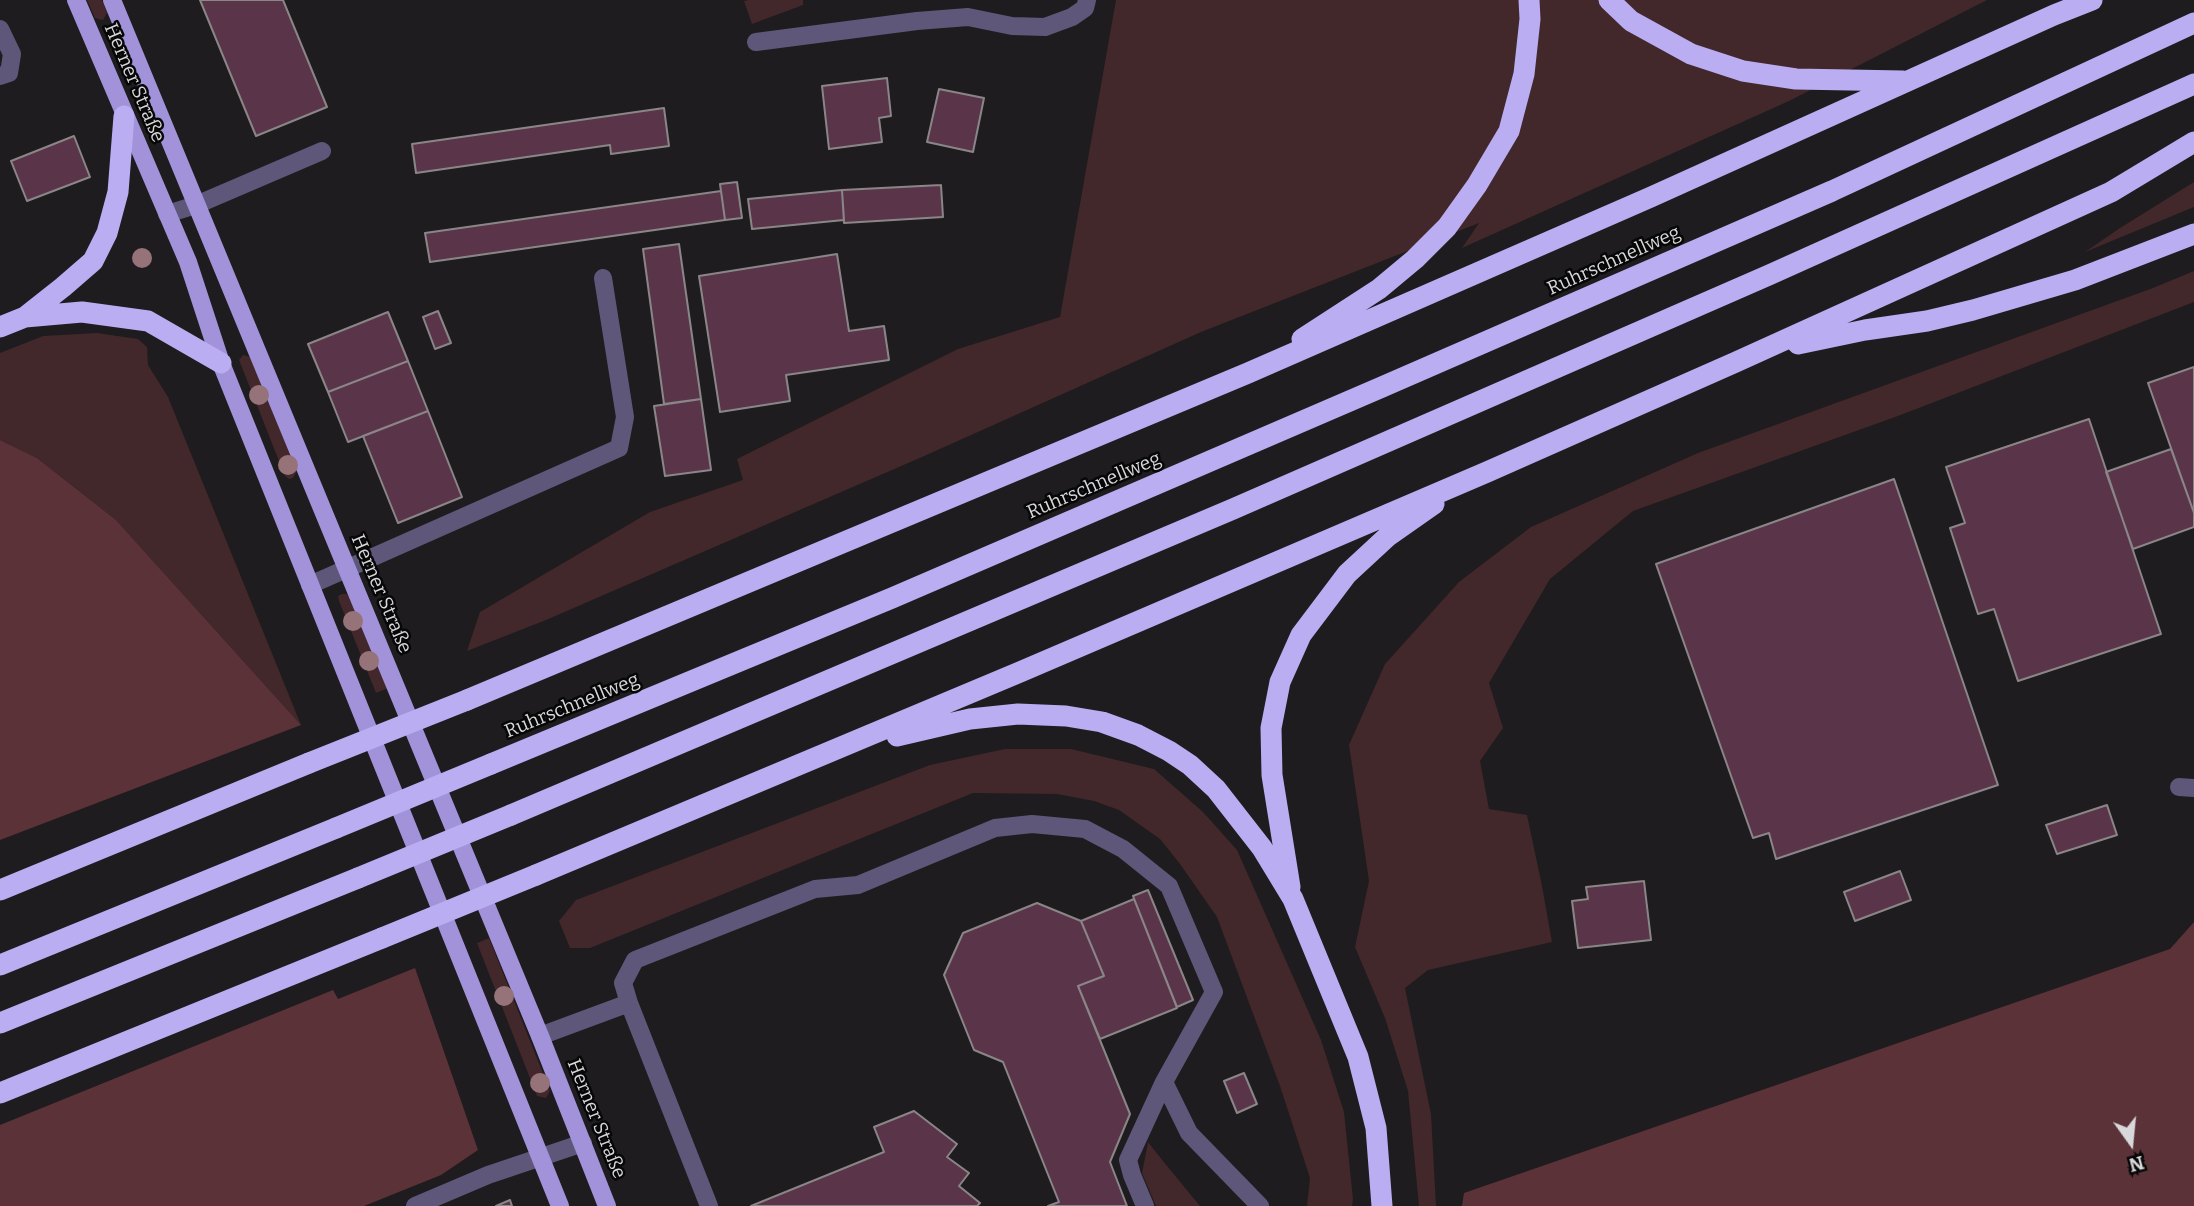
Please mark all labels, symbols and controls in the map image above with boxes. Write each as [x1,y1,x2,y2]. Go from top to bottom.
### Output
street label: Herner Straße [99,20,169,146]
street label: Ruhrschnellweg [1544,221,1684,301]
street label: Ruhrschnellweg [1024,448,1164,524]
street label: Herner Straße [346,531,416,657]
street label: Ruhrschnellweg [501,669,643,743]
street label: Herner Straße [562,1056,630,1182]
north arrow [2096,1108,2166,1178]
text: N [2127,1151,2147,1177]

